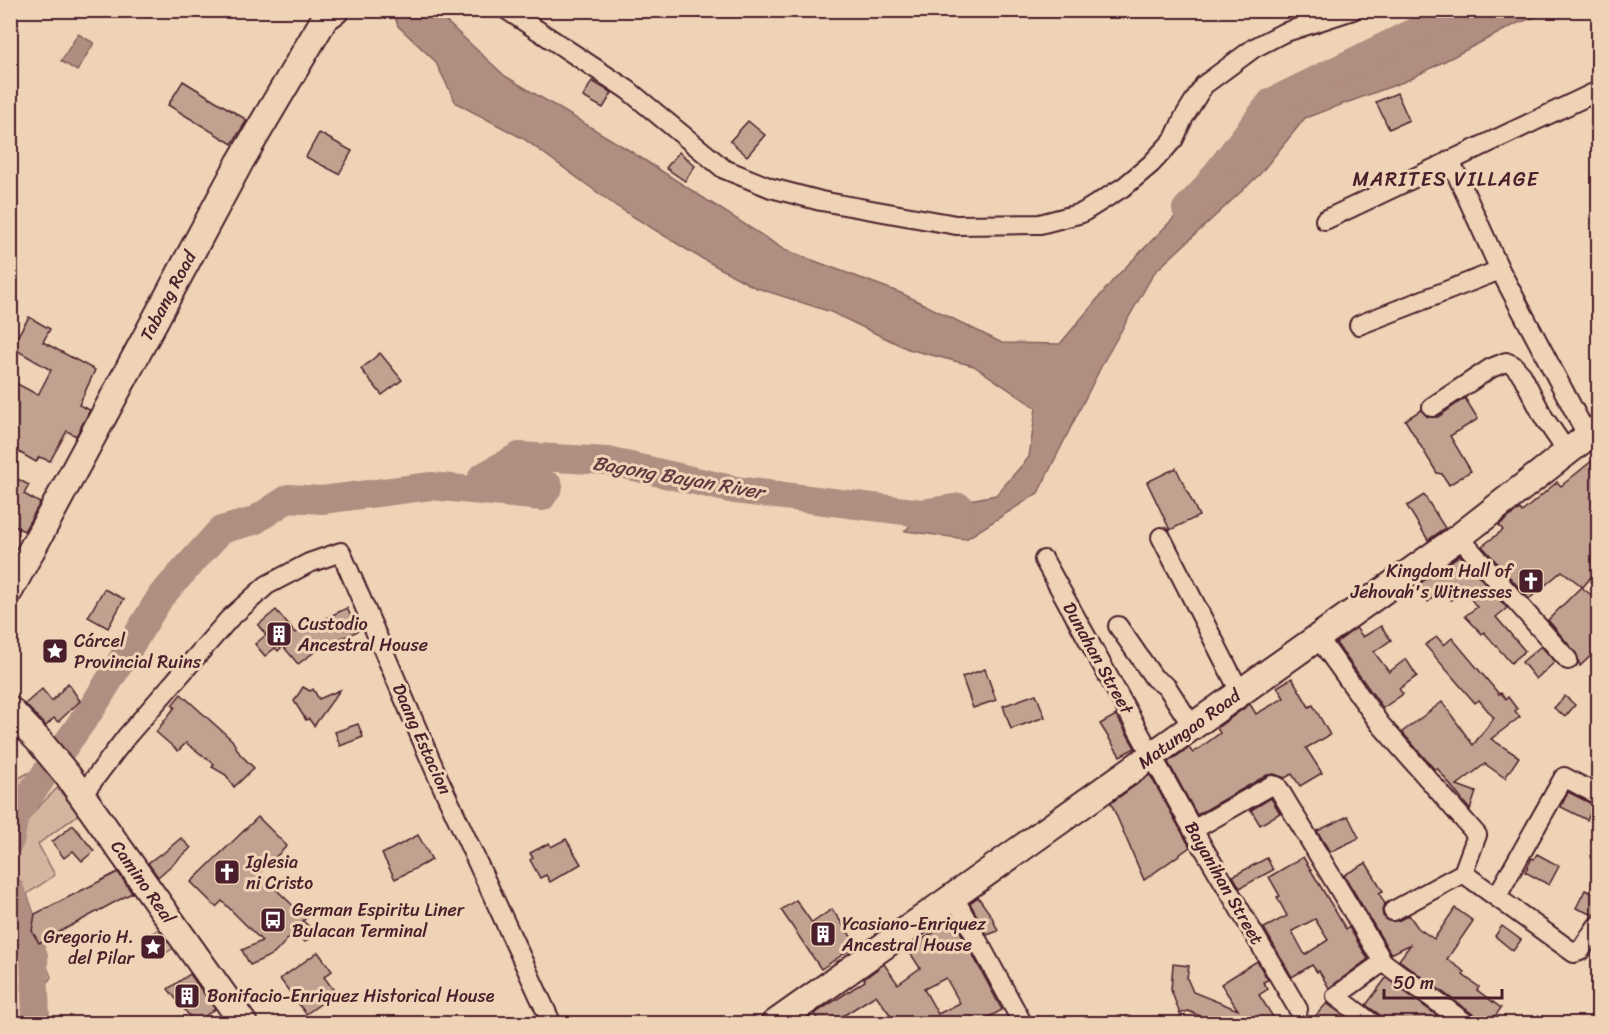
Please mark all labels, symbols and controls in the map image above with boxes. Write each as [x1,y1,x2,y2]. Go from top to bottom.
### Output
district label: MARITES VILLAGE [1353,162,1540,197]
street label: Tabang Road [131,244,206,347]
water label: Bagong Bayan River [590,445,770,510]
place label: Kingdom Hall of Jehovah's Witnesses [1350,555,1515,608]
church icon: Kingdom Hall of Jehovah's Witnesses [1516,566,1546,596]
street label: Dunahan Street [1054,596,1143,721]
place label: Custodio Ancestral House [297,608,428,661]
building icon: Custodio Ancestral House [264,619,294,649]
place label: Cárcel Provincial Ruins [74,625,202,678]
place icon: Cárcel Provincial Ruins [40,636,70,666]
street label: Daang Estacion [383,678,461,800]
street label: Matungao Road [1130,679,1249,778]
street label: Bayanihan Street [1175,815,1273,951]
street label: Camino Real [102,833,184,931]
place label: Iglesia ni Cristo [245,846,313,899]
church icon: Iglesia ni Cristo [212,857,242,887]
place label: German Espiritu Liner Bulacan Terminal [292,894,466,947]
bus stop icon: German Espiritu Liner Bulacan Terminal [258,905,288,935]
place label: Ycasiano-Enriquez Ancestral House [841,908,986,961]
building icon: Ycasiano-Enriquez Ancestral House [808,919,838,949]
place label: Gregorio H. del Pilar [44,921,136,974]
place icon: Gregorio H. del Pilar [138,932,168,962]
scale bar [1384,962,1502,1000]
text: 50 m [1393,967,1434,999]
place label: Bonifacio-Enriquez Historical House [207,980,495,1012]
building icon: Bonifacio-Enriquez Historical House [172,981,202,1011]

